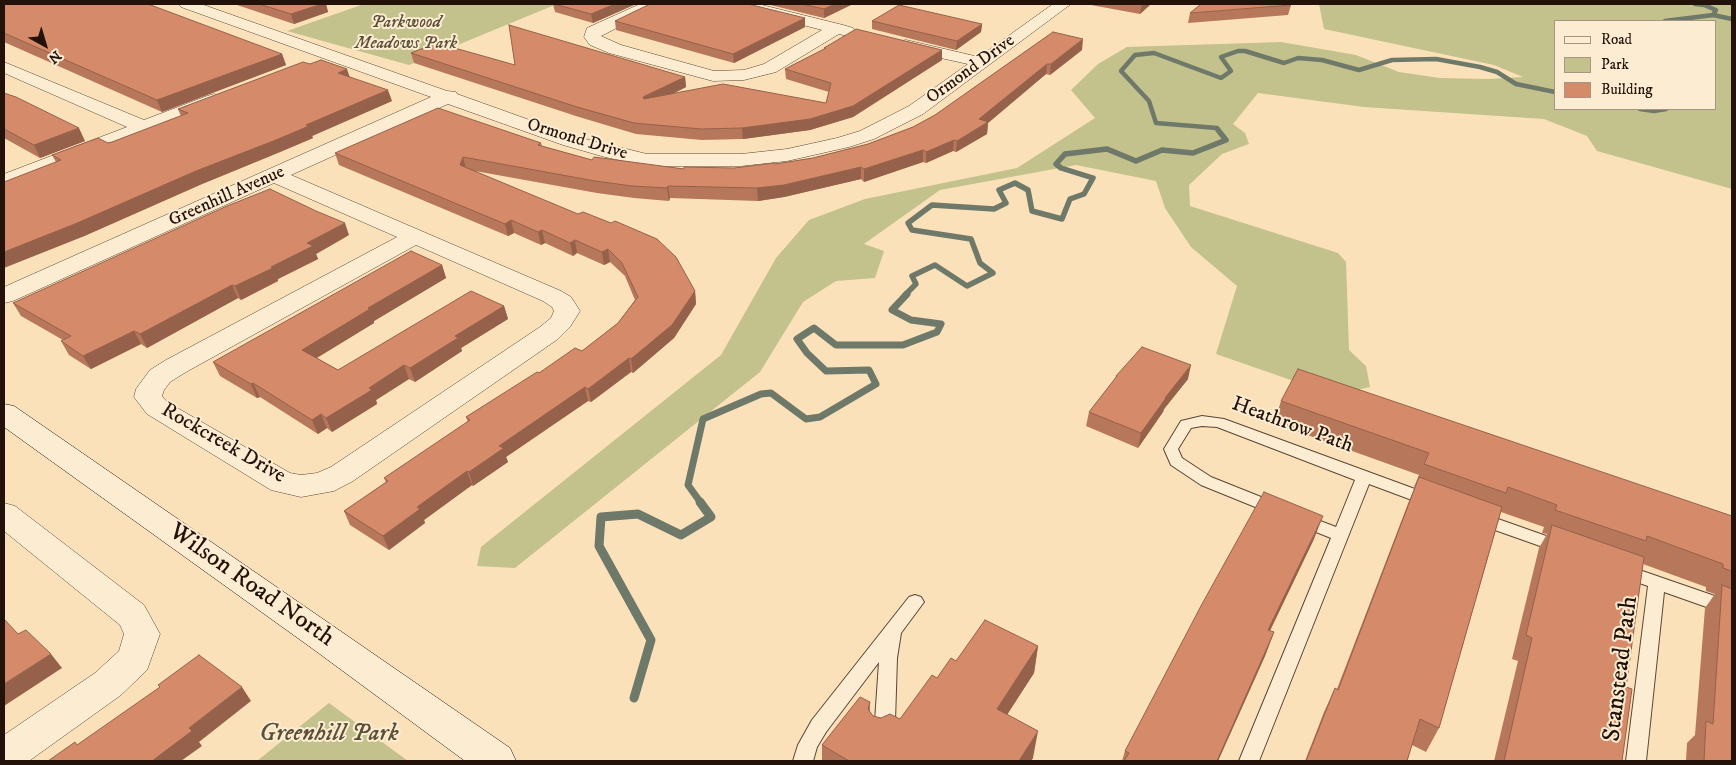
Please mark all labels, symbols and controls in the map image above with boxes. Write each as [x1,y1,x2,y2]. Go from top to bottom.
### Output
park label: Parkwood Meadows Park [355,12,457,54]
north arrow [20,20,70,70]
legend [1554,20,1716,110]
text: Road [1601,30,1632,49]
street label: Ormond Drive [923,31,1019,109]
text: N [44,46,65,67]
text: Park [1601,55,1629,74]
text: Building [1601,80,1653,99]
street label: Ormond Drive [524,114,630,166]
street label: Greenhill Avenue [166,162,288,232]
street label: Heathrow Path [1228,392,1356,460]
street label: Rockcreek Drive [156,398,290,490]
street label: Wilson Road North [162,518,340,654]
street label: Stanstead Path [1598,595,1646,743]
park label: Greenhill Park [259,720,399,750]

